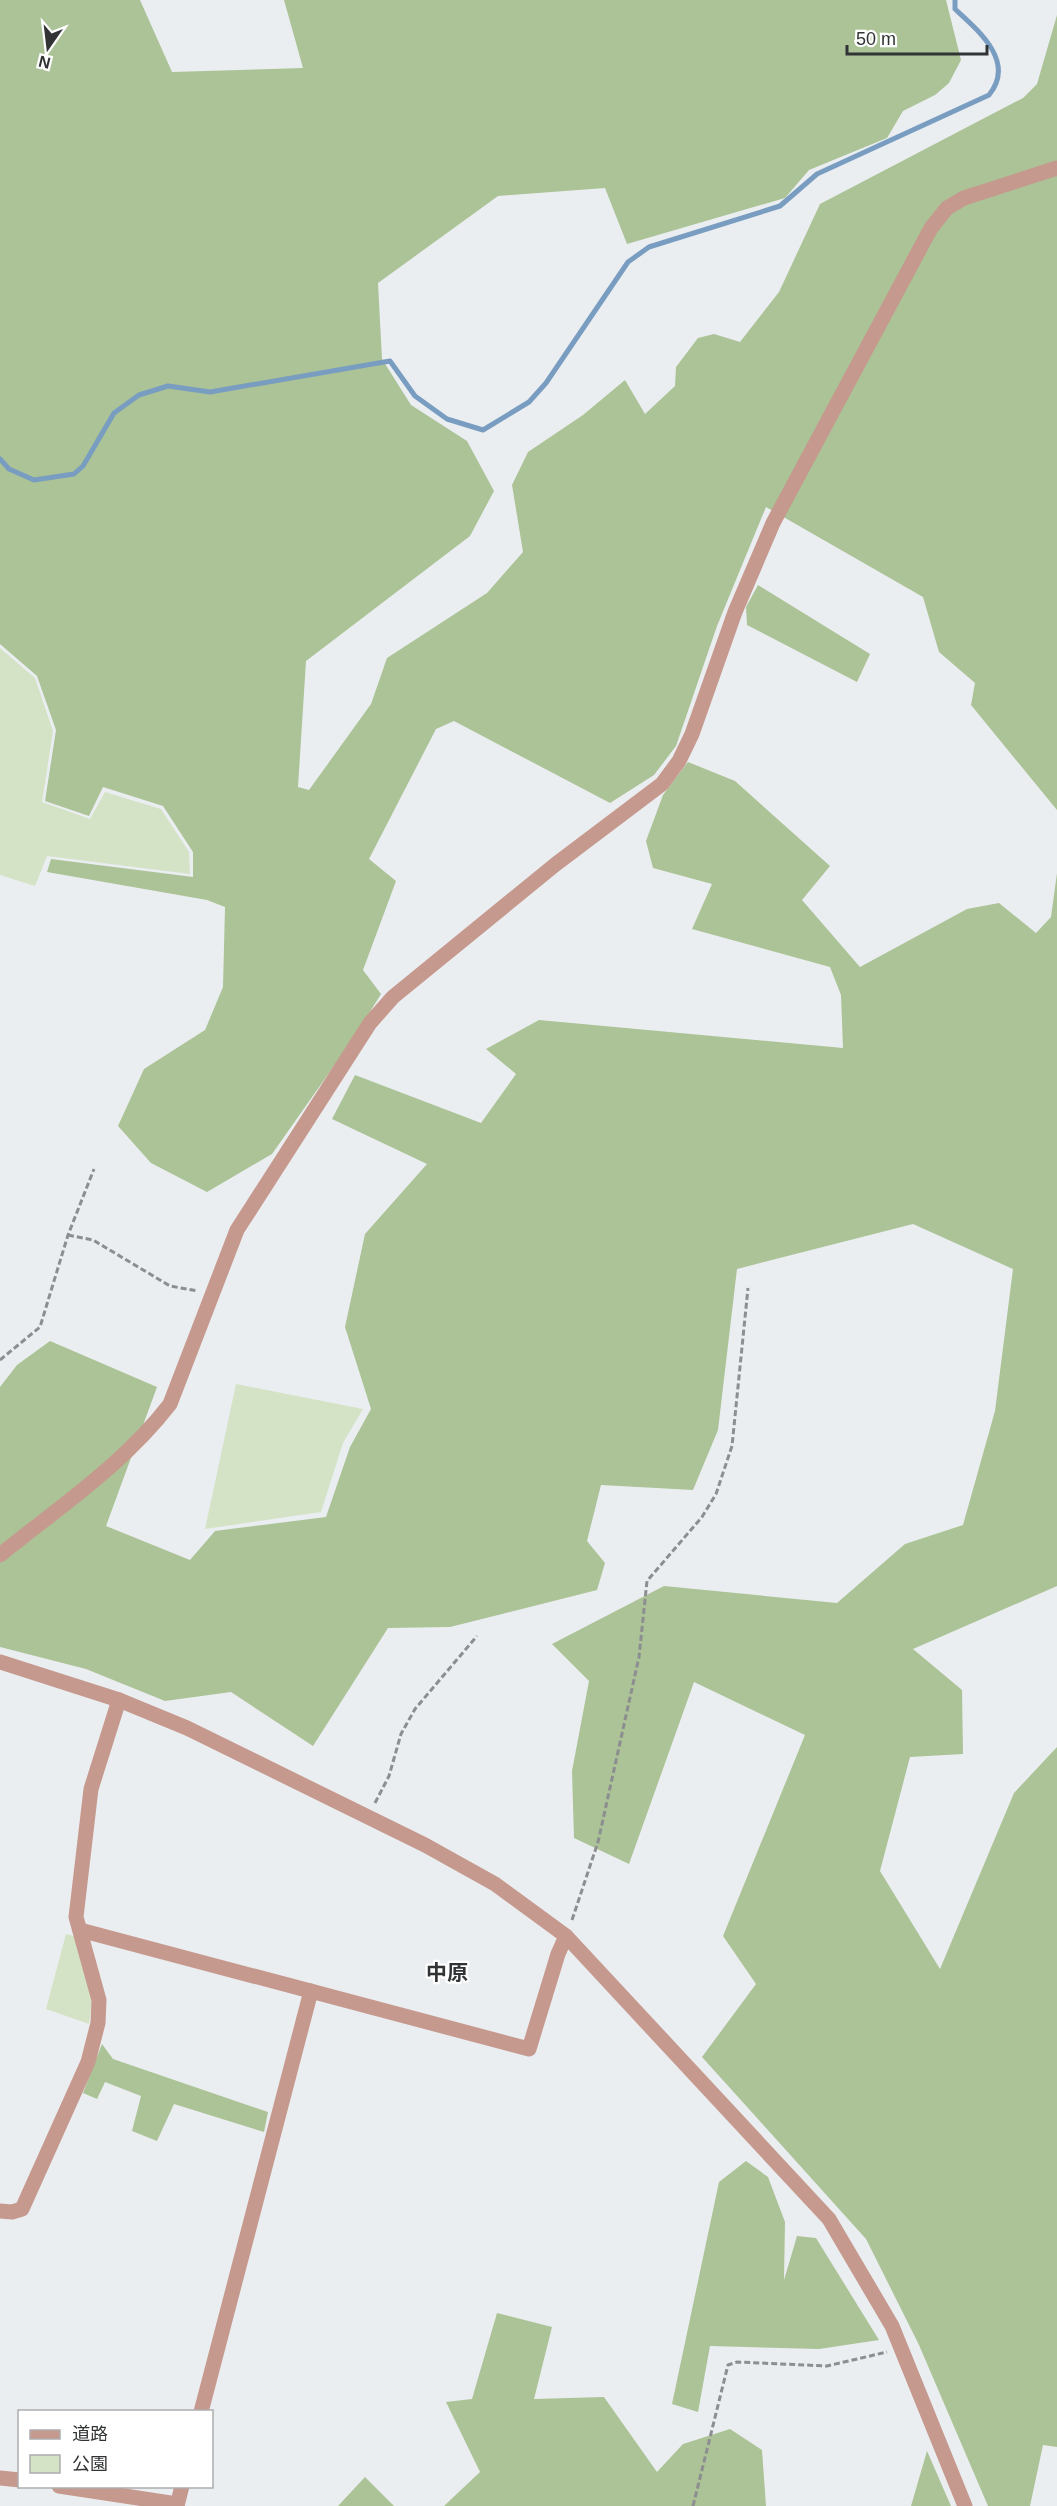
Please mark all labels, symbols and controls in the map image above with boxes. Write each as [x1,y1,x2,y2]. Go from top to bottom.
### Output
north arrow [18,18,78,78]
scale bar [847,18,986,56]
text: 50 m [856,29,896,49]
text: N [37,52,52,72]
district label: 中原 [426,1961,468,1984]
legend [18,2410,213,2488]
text: 道路 [72,2424,108,2444]
text: 公園 [72,2454,108,2474]

